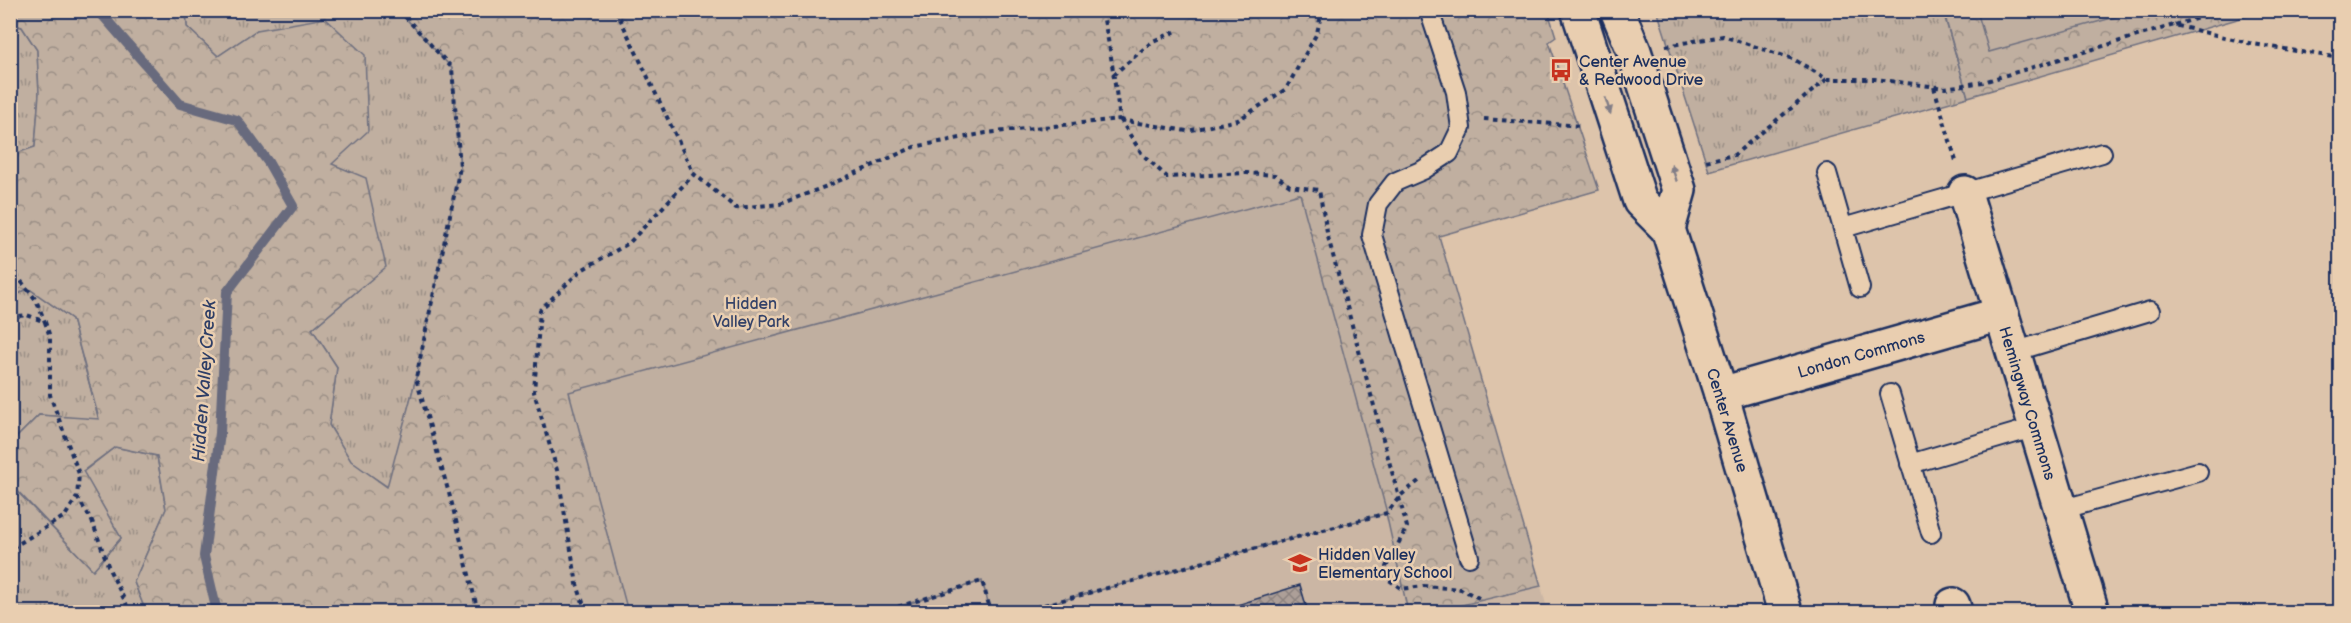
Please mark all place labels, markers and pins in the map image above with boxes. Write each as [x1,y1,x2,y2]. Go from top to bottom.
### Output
place label: Center Avenue & Redwood Drive [1579,53,1704,90]
bus stop icon: Center Avenue & Redwood Drive [1548,57,1574,83]
place label: Hidden Valley Elementary School [1318,546,1452,583]
school or university icon: Hidden Valley Elementary School [1287,550,1313,576]

